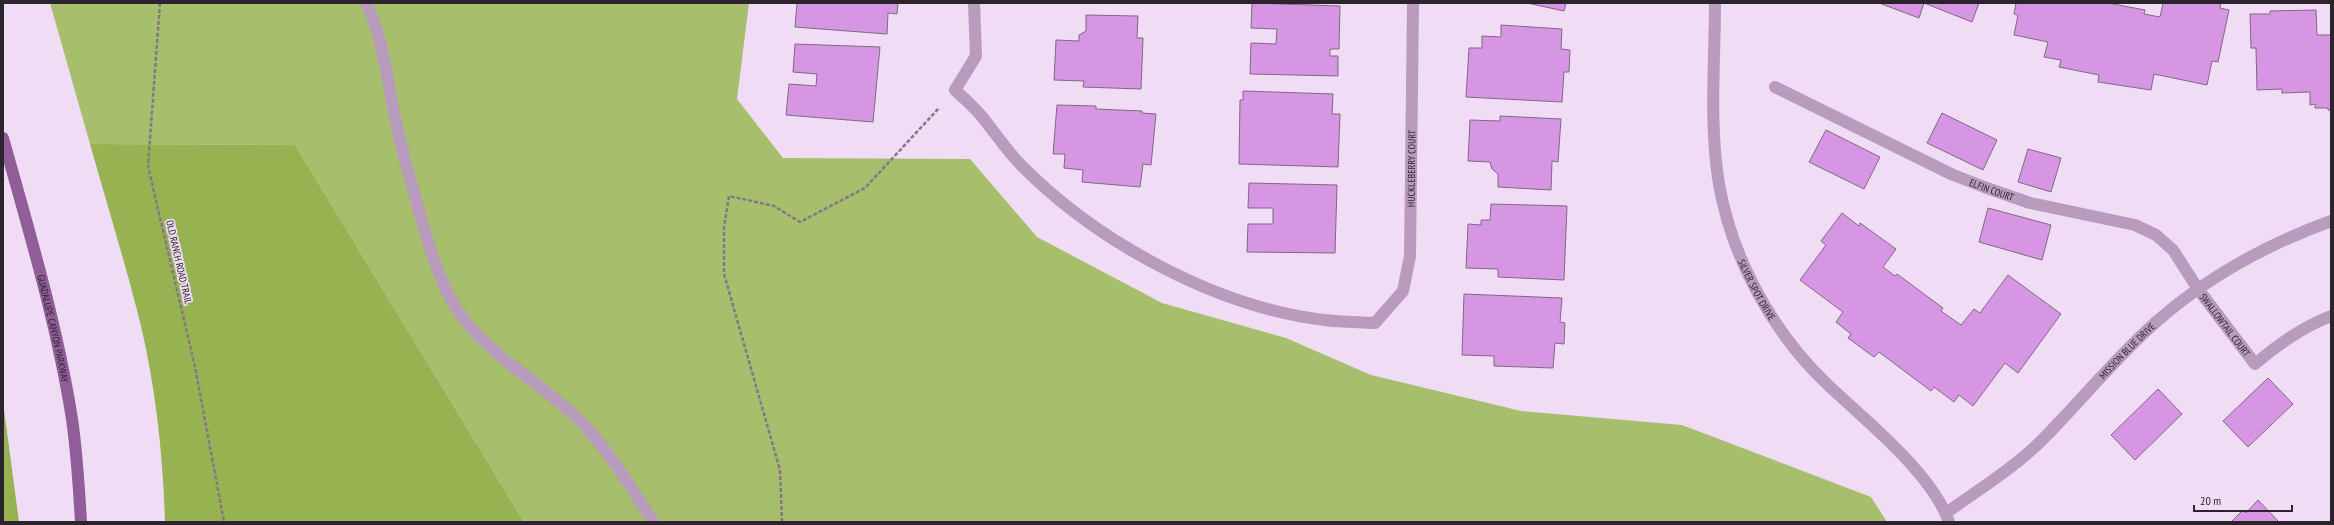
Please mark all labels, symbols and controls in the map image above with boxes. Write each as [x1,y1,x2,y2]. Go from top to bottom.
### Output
street label: HUCKLEBERRY COURT [1404,129,1418,207]
street label: ELFIN COURT [1968,175,2016,204]
street label: OLD RANCH ROAD TRAIL [163,219,195,306]
street label: SILVER SPOT DRIVE [1736,257,1779,322]
street label: GUADALUPE CANYON PARKWAY [35,273,72,384]
street label: SWALLOWTAIL COURT [2197,291,2254,359]
street label: MISSION BLUE DRIVE [2096,320,2158,382]
scale bar [2194,487,2292,513]
text: 20 m [2200,493,2221,508]

